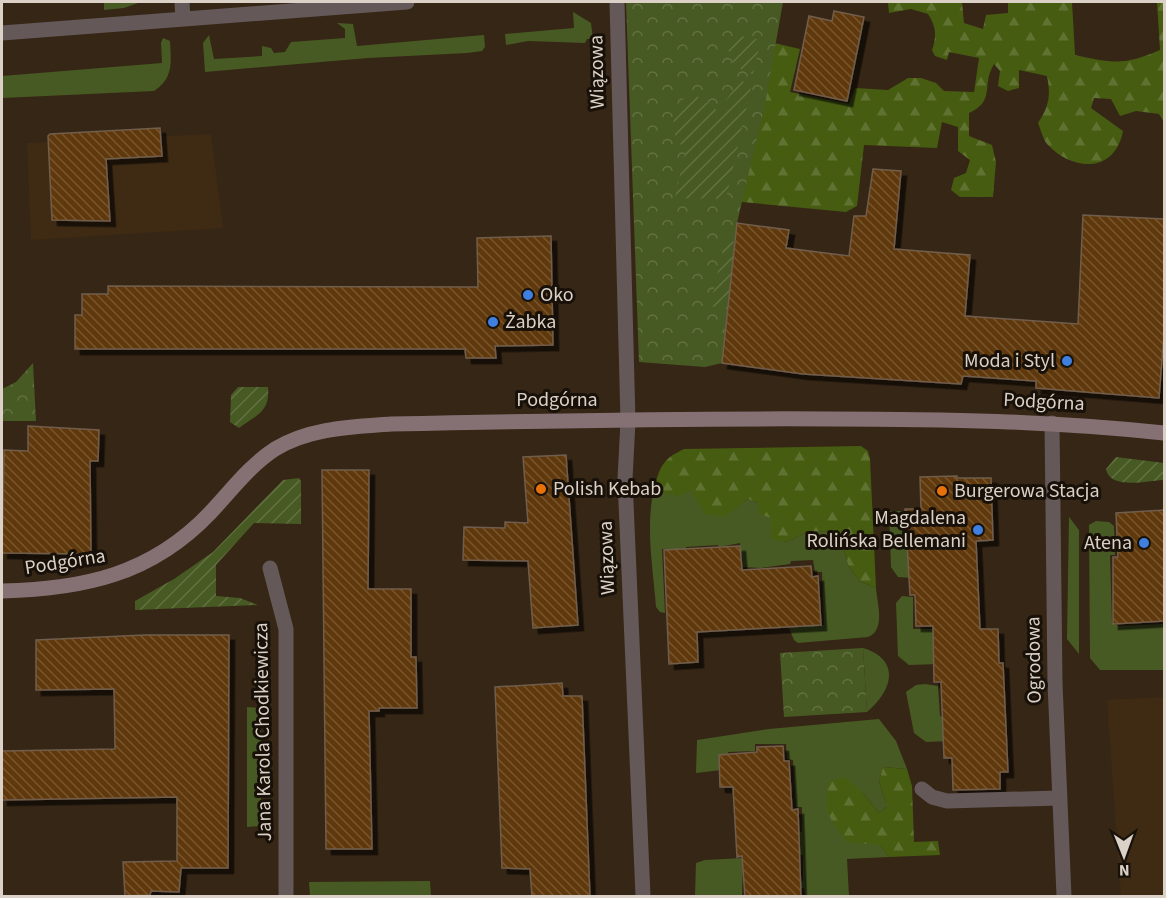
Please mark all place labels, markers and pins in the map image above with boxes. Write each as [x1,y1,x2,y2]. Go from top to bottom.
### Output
place label: Oko [540,281,574,309]
marker: Oko [521,288,535,302]
place label: Żabka [505,308,556,336]
marker: Żabka [486,315,500,329]
place label: Moda i Styl [964,347,1055,375]
marker: Moda i Styl [1060,354,1074,368]
place label: Polish Kebab [553,475,661,503]
place label: Burgerowa Stacja [954,477,1100,505]
marker: Polish Kebab [534,482,548,496]
marker: Burgerowa Stacja [935,484,949,498]
place label: Magdalena Rolińska Bellemani [807,504,966,555]
marker: Magdalena Rolińska Bellemani [971,523,985,537]
place label: Atena [1084,529,1132,557]
marker: Atena [1137,536,1151,550]

